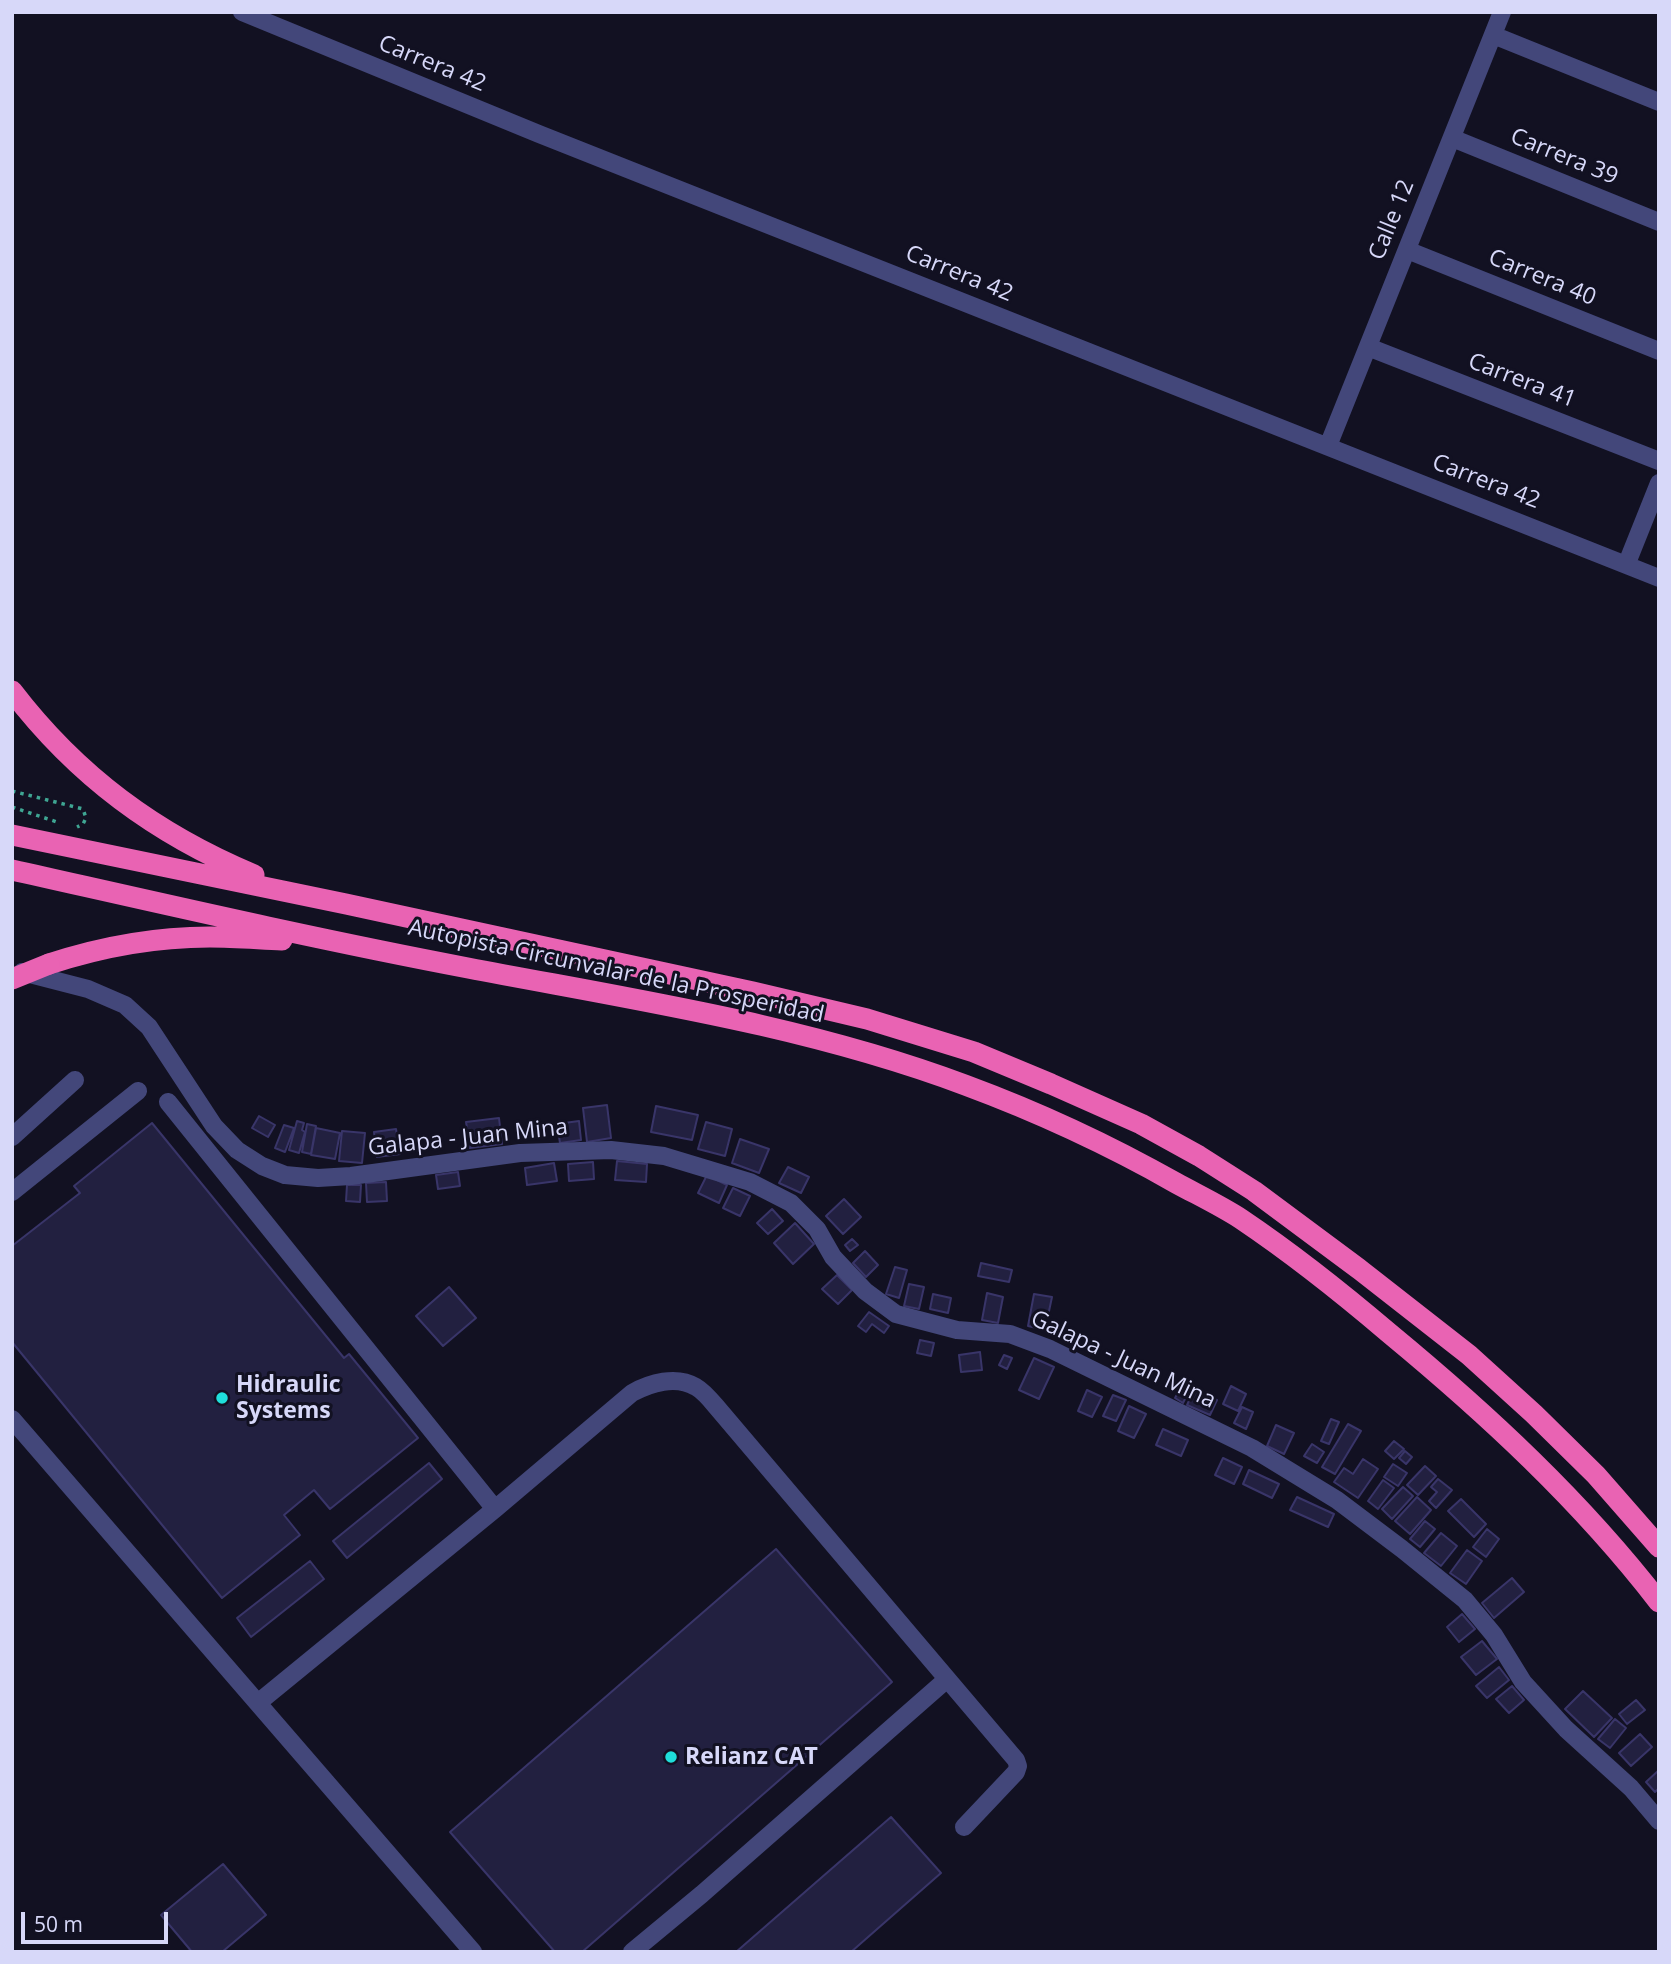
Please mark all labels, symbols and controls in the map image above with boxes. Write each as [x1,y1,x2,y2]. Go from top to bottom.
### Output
street label: Carrera 42 [374,30,490,98]
street label: Carrera 39 [1506,123,1622,191]
street label: Calle 12 [1363,176,1421,264]
street label: Carrera 42 [901,240,1017,308]
street label: Carrera 40 [1484,244,1600,312]
street label: Carrera 41 [1464,348,1580,414]
street label: Carrera 42 [1428,449,1544,515]
street label: Autopista Circunvalar de la Prosperidad [406,914,826,1030]
street label: Galapa - Juan Mina [367,1114,569,1162]
street label: Galapa - Juan Mina [1026,1305,1220,1415]
place label: Hidraulic Systems [236,1371,340,1425]
marker: Hidraulic Systems [214,1390,230,1406]
place label: Relianz CAT [685,1743,818,1771]
marker: Relianz CAT [663,1749,679,1765]
scale bar [24,1898,172,1942]
text: 50 m [34,1910,83,1938]

